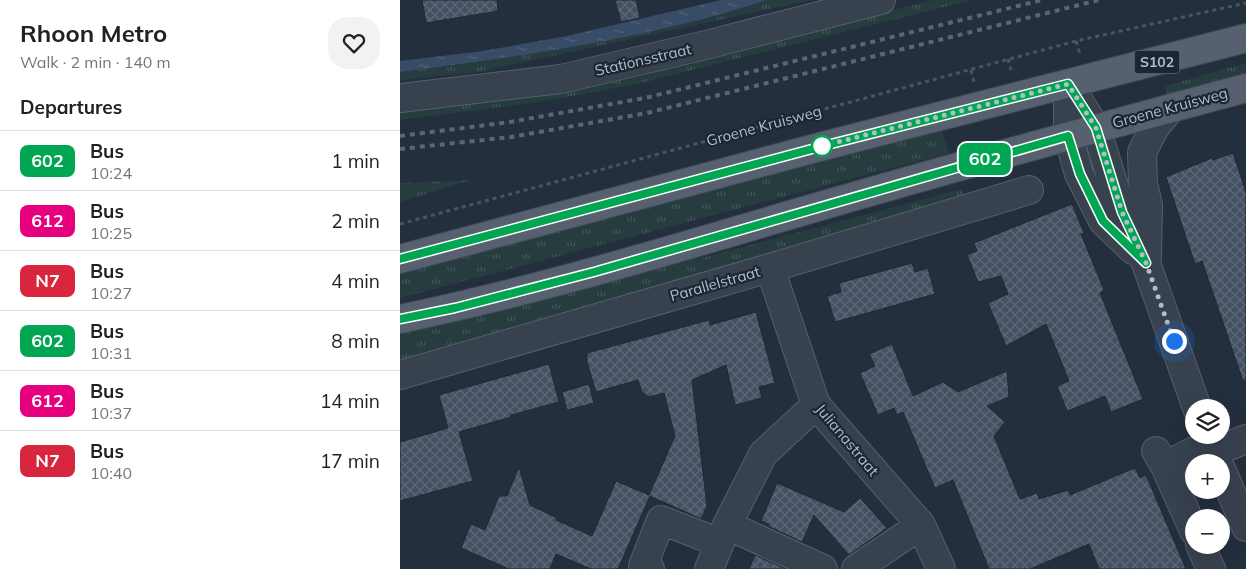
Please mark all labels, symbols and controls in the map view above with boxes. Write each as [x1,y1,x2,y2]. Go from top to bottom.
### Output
button: heart [328,17,380,69]
text: Rhoon Metro [20,18,167,48]
street label: Stationsstraat [593,39,693,80]
road number: S102 [1134,51,1180,74]
text: Walk · 2 min · 140 m [20,52,171,72]
street label: Groene Kruisweg [1110,83,1230,132]
text: Departures [20,95,122,119]
street label: Groene Kruisweg [704,101,824,150]
unlabelled marker [811,135,833,157]
text: Bus [90,139,124,163]
line badge: 602 [956,143,1014,175]
text: 602 [969,147,1001,170]
text: 602 [31,149,64,172]
text: 1 min [331,149,380,173]
text: 10:24 [90,163,132,183]
text: Bus [90,199,124,223]
text: 612 [31,209,64,232]
text: 2 min [331,209,380,233]
text: 10:25 [90,223,132,243]
text: Bus [90,259,124,283]
street label: Parallelstraat [668,262,762,305]
text: N7 [35,269,60,292]
text: 4 min [331,269,380,293]
text: 10:27 [90,283,132,303]
text: Bus [90,319,124,343]
text: 602 [31,329,64,352]
text: 8 min [331,329,380,353]
your location [1162,329,1187,354]
text: 10:31 [90,343,132,363]
text: Bus [90,379,124,403]
text: 612 [31,389,64,412]
text: 14 min [320,389,380,413]
map controls [1185,399,1230,554]
button: layers [1185,399,1230,444]
street label: Julianastraat [812,400,883,480]
text: 10:37 [90,403,132,423]
text: Bus [90,439,124,463]
text: N7 [35,449,60,472]
text: 17 min [320,449,380,473]
button: + [1185,454,1230,499]
text: 10:40 [90,463,132,483]
button: − [1185,509,1230,554]

